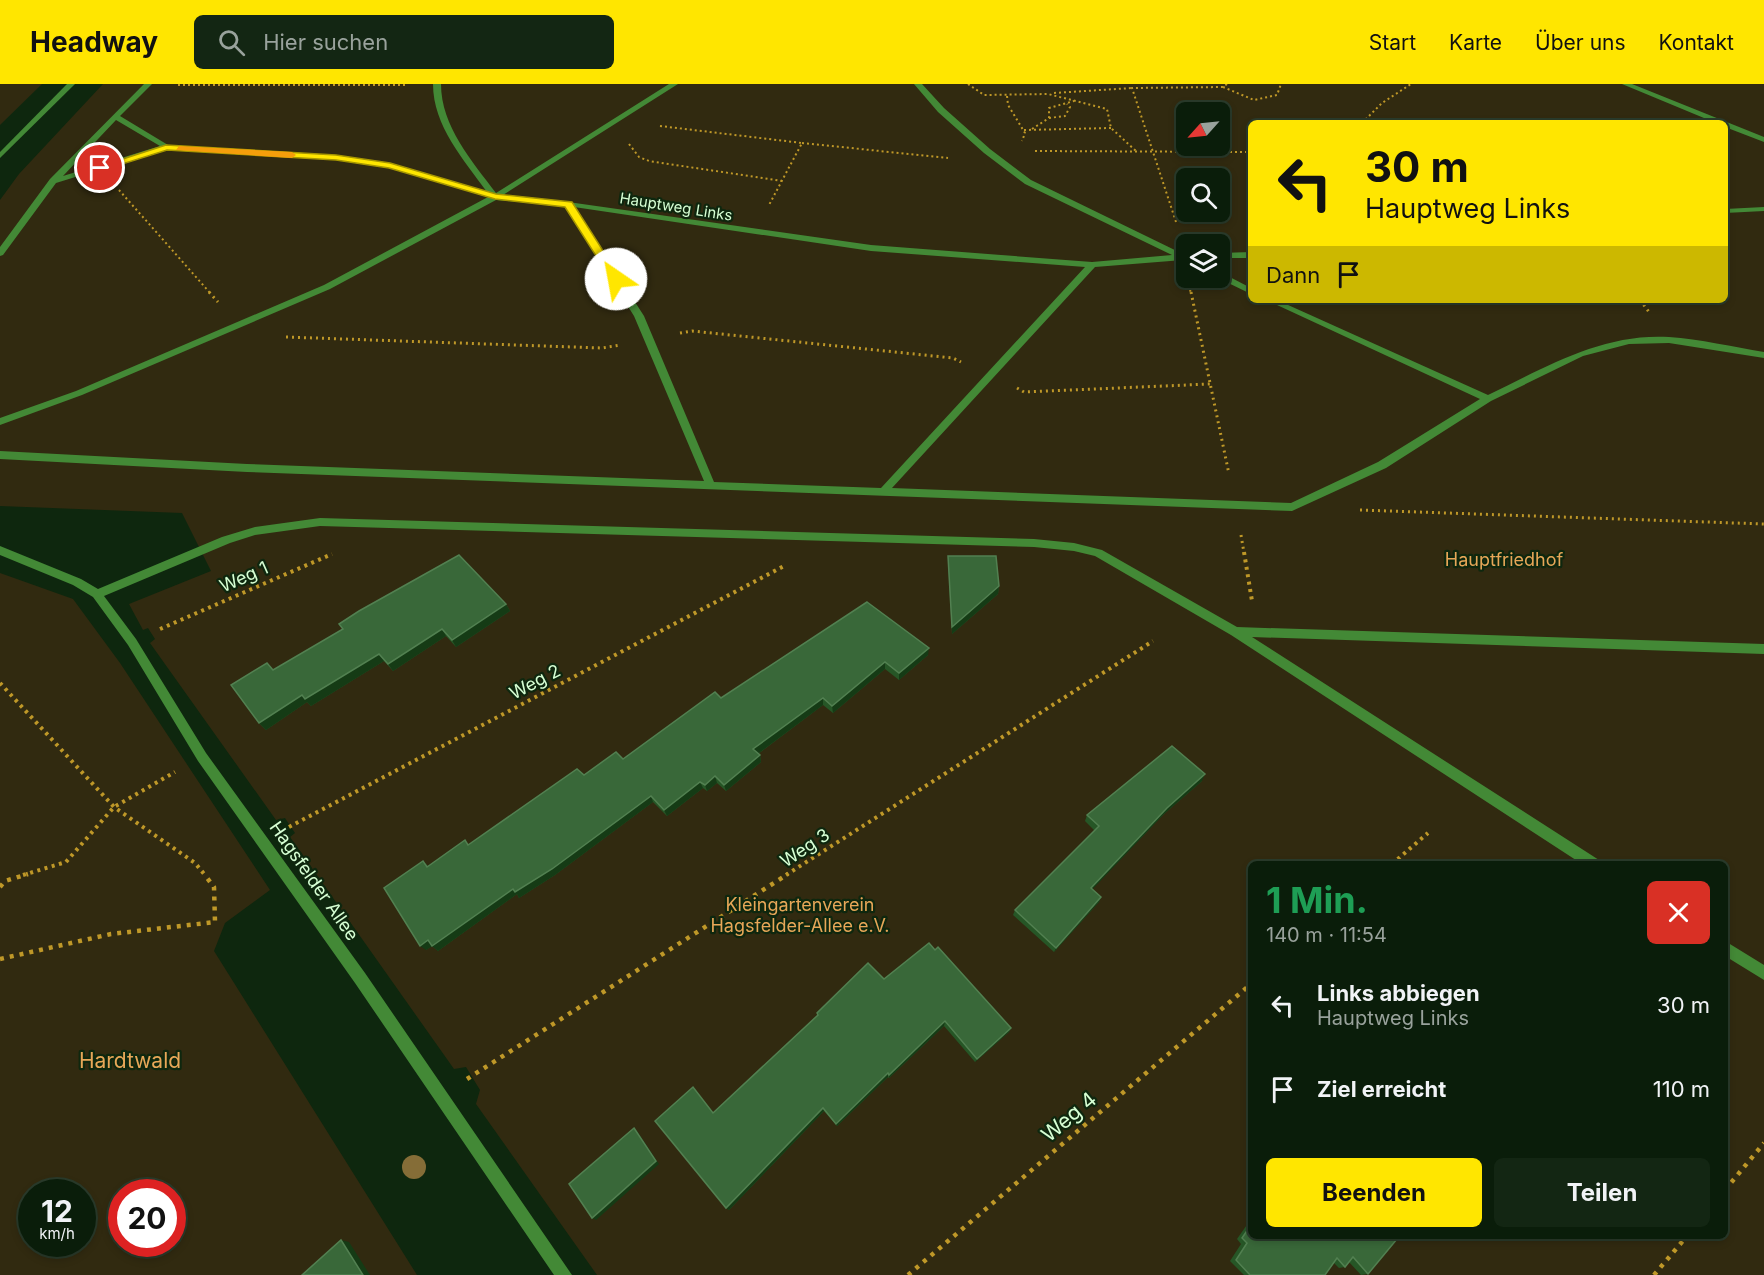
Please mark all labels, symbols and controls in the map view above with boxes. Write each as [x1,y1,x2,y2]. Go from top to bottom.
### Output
search box [194,15,614,69]
text: Headway [30,25,158,59]
icon: search [215,26,248,59]
text: Hier suchen [263,29,388,55]
text: Start [1369,30,1416,55]
text: Karte [1449,30,1502,55]
text: Über uns [1535,30,1626,55]
text: Kontakt [1659,30,1734,55]
north arrow [1176,102,1230,156]
map controls [1176,102,1230,288]
text: 30 m [1365,141,1469,192]
pin [74,142,125,193]
icon: left [1266,144,1344,222]
icon: arrive [83,151,116,184]
button: search [1176,168,1230,222]
street label: Hauptweg Links [618,188,734,225]
text: Hauptweg Links [1365,192,1570,225]
button: layers [1176,234,1230,288]
position arrow [584,247,648,311]
icon: arrive [1332,258,1365,291]
text: Dann [1266,262,1320,288]
park label: Hauptfriedhof [1445,549,1563,570]
street label: Weg 1 [216,557,271,596]
street label: Weg 2 [506,660,564,704]
street label: Hagsfelder Allee [266,817,363,944]
street label: Weg 3 [776,824,833,871]
text: 1 Min. [1266,878,1368,922]
button: close [1647,881,1710,944]
park label: Kleingartenverein Hagsfelder-Allee e.V. [710,894,890,936]
text: 140 m · 11:54 [1266,923,1387,947]
text: Links abbiegen [1317,980,1480,1006]
icon: left [1266,989,1299,1022]
text: 30 m [1657,992,1710,1018]
text: Hauptweg Links [1317,1006,1469,1030]
park label: Hardtwald [79,1048,181,1073]
icon: arrive [1266,1073,1299,1106]
text: Ziel erreicht [1317,1076,1446,1102]
text: 110 m [1653,1076,1710,1102]
street label: Weg 4 [1036,1086,1101,1147]
button: Beenden [1266,1158,1482,1227]
button: Teilen [1494,1158,1710,1227]
speed limit sign: 20 [108,1179,186,1257]
text: 12 [41,1193,73,1229]
text: km/h [39,1224,75,1243]

